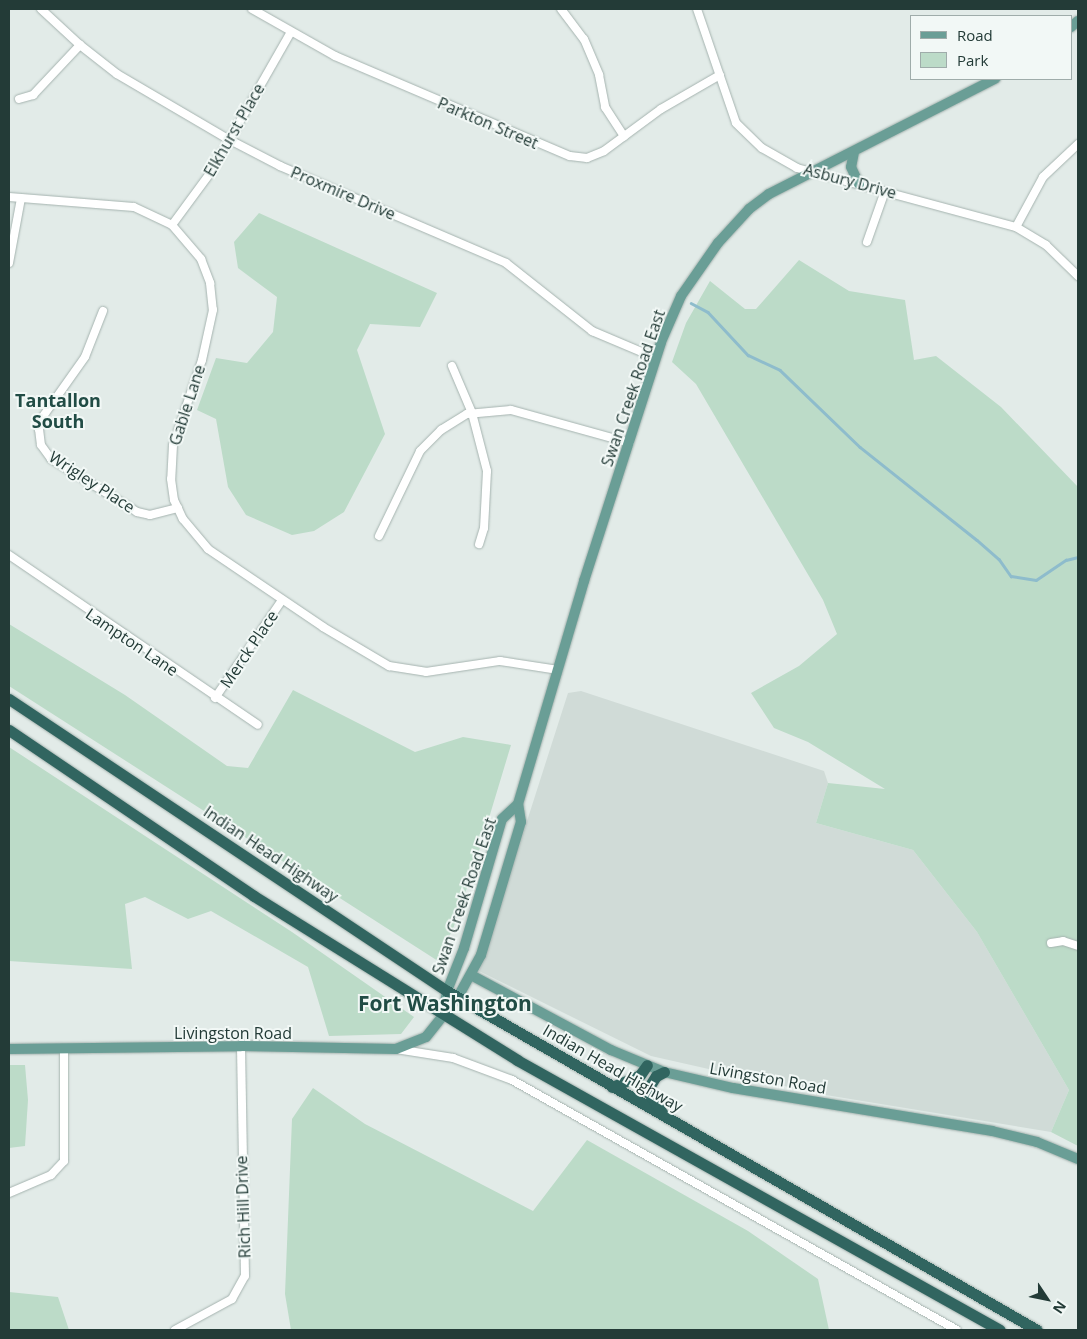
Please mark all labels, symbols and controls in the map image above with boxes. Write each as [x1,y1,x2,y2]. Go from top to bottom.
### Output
legend [910,15,1072,80]
text: Road [957,25,993,45]
text: Park [957,50,988,70]
street label: Elkhurst Place [200,80,268,180]
street label: Parkton Street [435,93,541,153]
street label: Asbury Drive [802,159,898,203]
street label: Proxmire Drive [288,162,398,224]
street label: Swan Creek Road East [597,307,669,469]
street label: Gable Lane [165,362,209,448]
district label: Tantallon South [15,390,101,432]
street label: Wrigley Place [45,447,139,517]
street label: Lampton Lane [82,604,182,680]
street label: Merck Place [216,607,282,691]
street label: Indian Head Highway [200,802,342,906]
street label: Swan Creek Road East [428,815,500,977]
district label: Fort Washington [358,990,532,1016]
street label: Indian Head Highway [540,1020,686,1116]
street label: Livingston Road [174,1023,292,1043]
street label: Livingston Road [708,1058,828,1098]
street label: Rich Hill Drive [232,1155,254,1259]
north arrow [1022,1274,1072,1324]
text: N [1049,1298,1071,1318]

